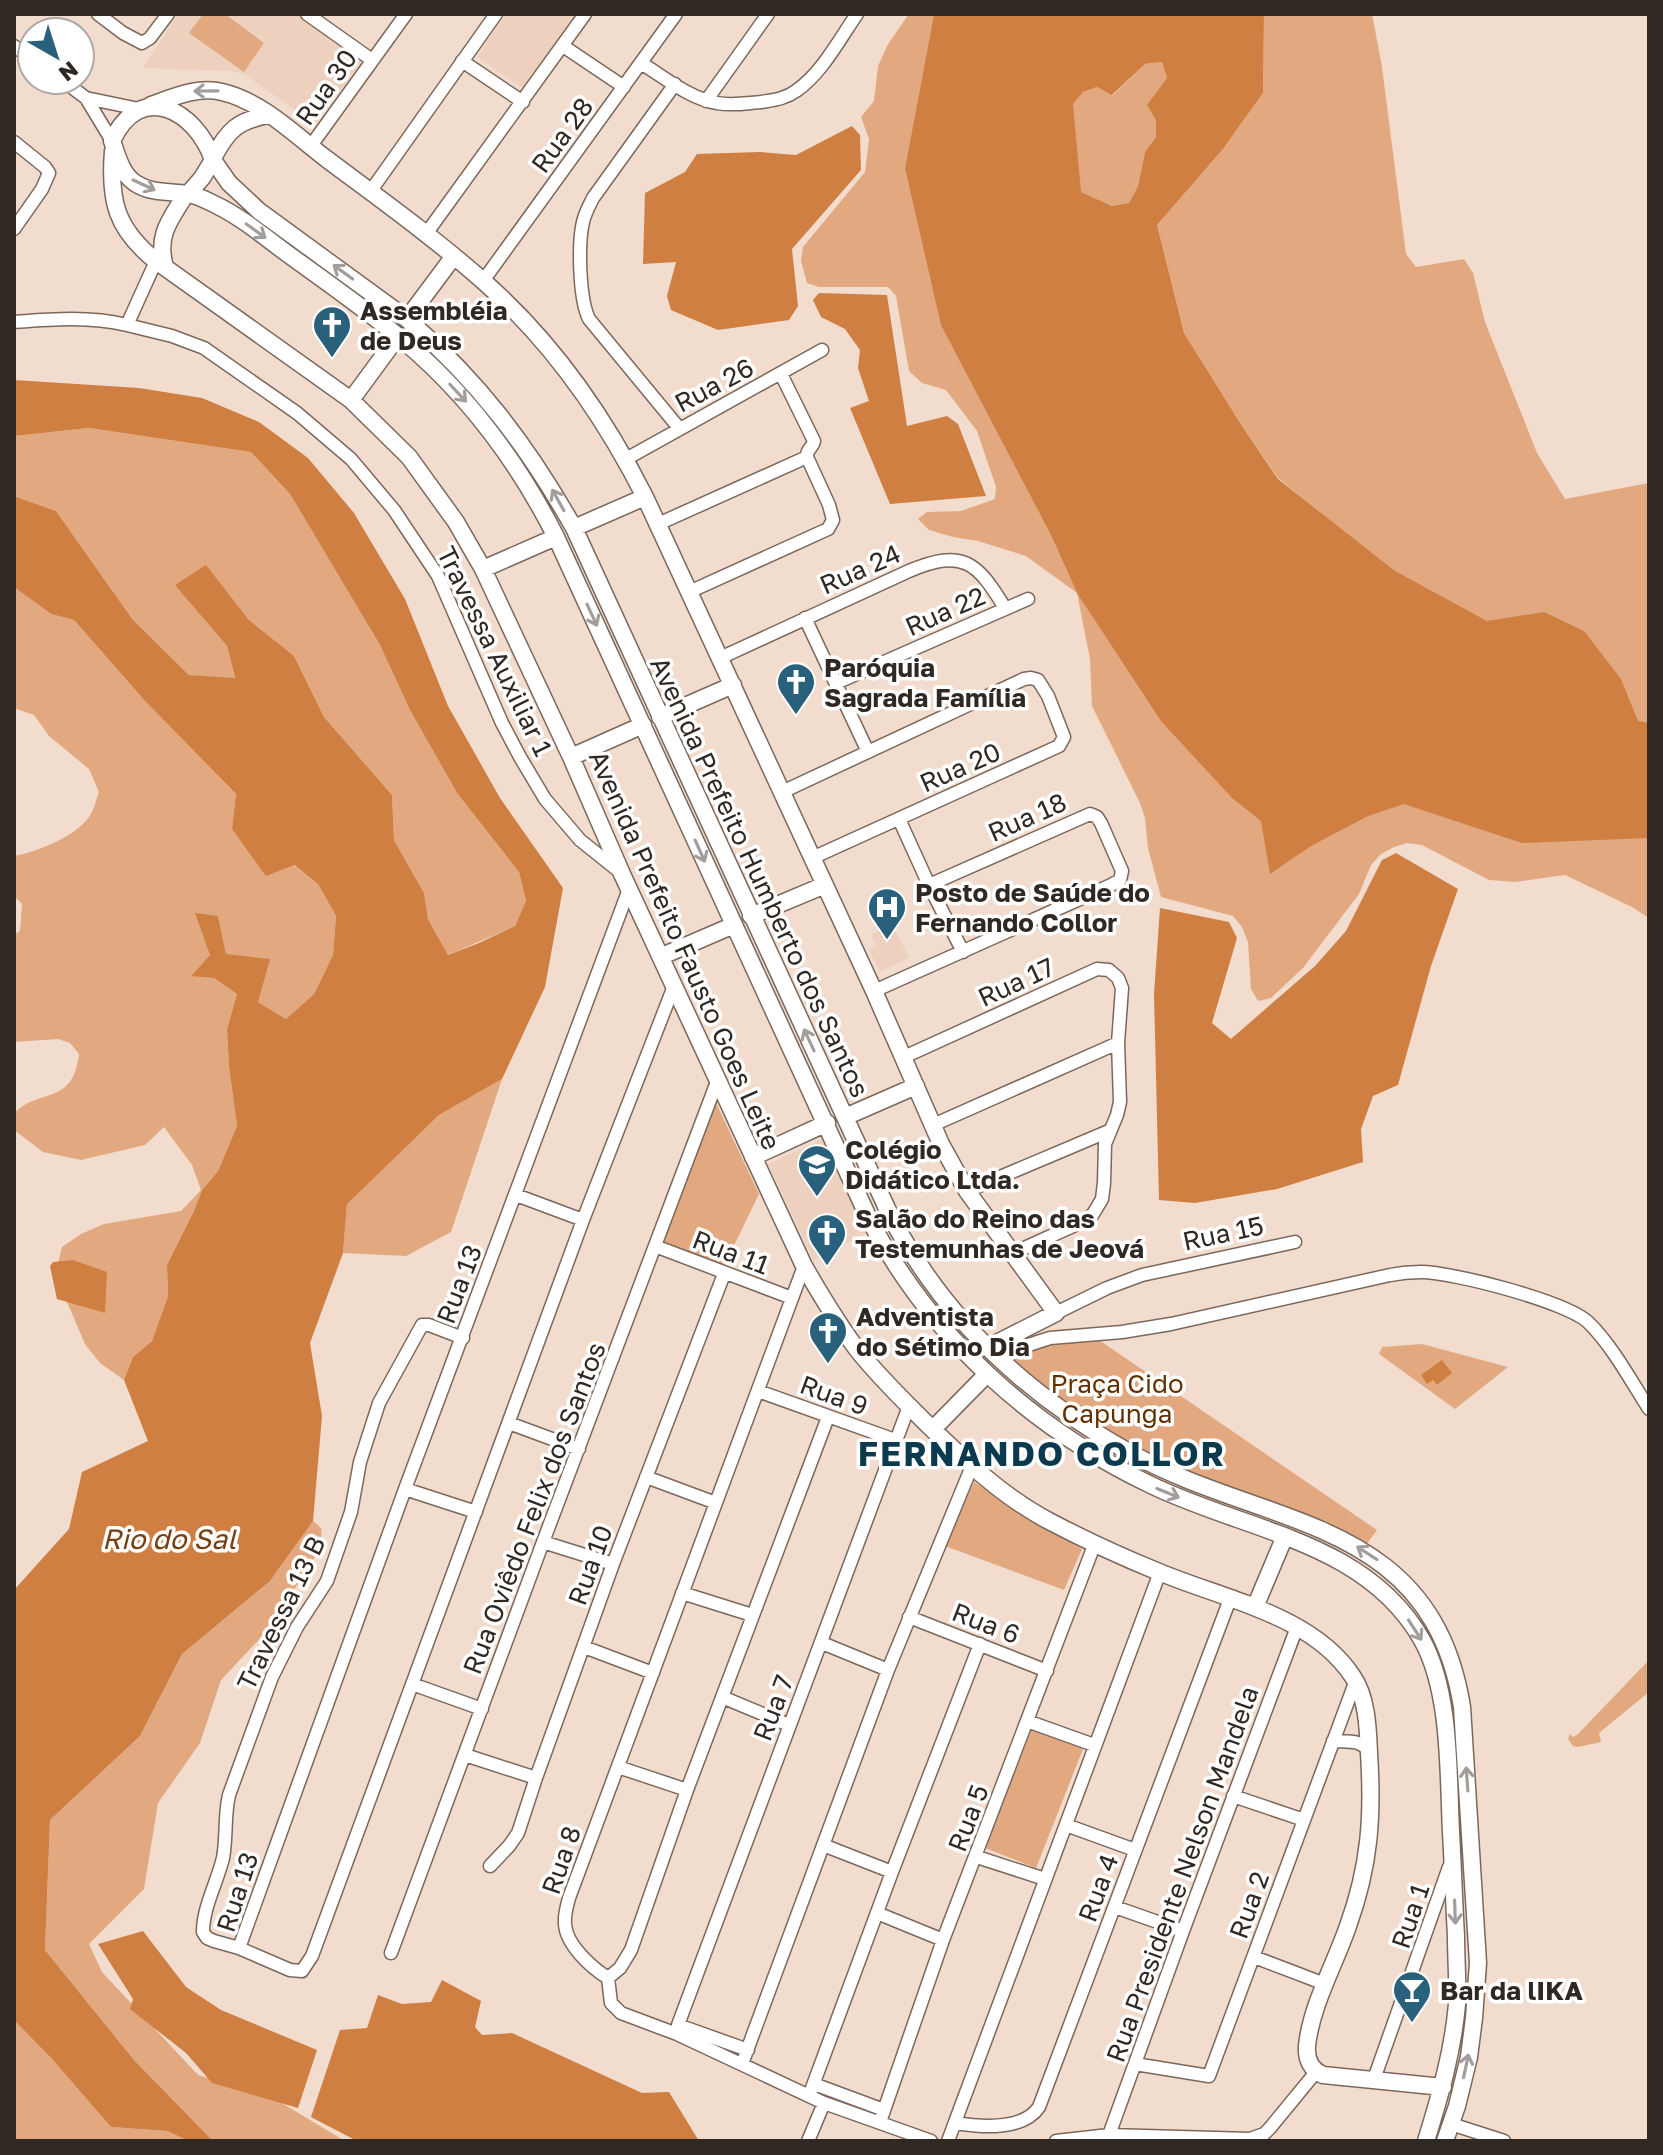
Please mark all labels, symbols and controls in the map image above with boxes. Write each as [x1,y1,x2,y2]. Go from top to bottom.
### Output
north arrow [16,16,96,96]
street label: Rua 30 [289,43,363,131]
text: N [54,56,84,88]
one-way arrow [193,84,220,99]
street label: Rua 28 [524,91,600,179]
one-way arrow [131,179,155,194]
one-way arrow [244,223,266,239]
one-way arrow [333,264,355,281]
place label: Assembléia de Deus [360,295,508,356]
church icon: Assembléia de Deus [311,304,353,359]
street label: Rua 26 [669,351,759,419]
one-way arrow [449,383,467,403]
one-way arrow [550,489,566,512]
street label: Rua 24 [815,538,905,600]
street label: Travessa Auxiliar 1 [431,541,559,761]
street label: Rua 22 [900,580,990,642]
one-way arrow [585,602,600,627]
street label: Avenida Prefeito Humberto dos Santos [644,652,876,1102]
place label: Paróquia Sagrada Família [824,652,1026,713]
church icon: Paróquia Sagrada Família [775,661,817,716]
street label: Rua 20 [915,735,1005,799]
street label: Avenida Prefeito Fausto Goes Leite [583,746,787,1154]
street label: Rua 18 [983,786,1071,848]
one-way arrow [693,839,708,863]
place label: Posto de Saúde do Fernando Collor [915,877,1150,938]
hospital icon: Posto de Saúde do Fernando Collor [866,886,908,941]
street label: Rua 17 [973,951,1059,1013]
one-way arrow [801,1029,816,1053]
place label: Colégio Didático Ltda. [845,1134,1020,1195]
school or university icon: Colégio Didático Ltda. [796,1143,838,1198]
place label: Salão do Reino das Testemunhas de Jeová [855,1203,1144,1264]
street label: Rua 15 [1180,1209,1266,1257]
church icon: Salão do Reino das Testemunhas de Jeová [806,1212,848,1267]
street label: Rua 11 [688,1223,774,1281]
street label: Rua 13 [430,1240,488,1328]
place label: Adventista do Sétimo Dia [856,1301,1030,1362]
church icon: Adventista do Sétimo Dia [807,1310,849,1365]
street label: Rua Oviêdo Felix dos Santos [456,1338,612,1678]
street label: Rua 9 [796,1368,872,1422]
park label: Praça Cido Capunga [1050,1368,1184,1429]
district label: FERNANDO COLLOR [858,1433,1226,1473]
one-way arrow [1155,1486,1180,1501]
street label: Rua 10 [561,1521,619,1609]
water label: Rio do Sal [102,1522,237,1555]
street label: Travessa 13 B [230,1531,332,1695]
one-way arrow [1356,1544,1379,1560]
street label: Rua 6 [948,1596,1024,1650]
one-way arrow [1406,1618,1423,1640]
street label: Rua 7 [746,1671,800,1745]
street label: Rua Presidente Nelson Mandela [1099,1682,1265,2066]
one-way arrow [1459,1766,1474,1793]
street label: Rua 5 [941,1780,995,1856]
street label: Rua 8 [535,1822,587,1898]
street label: Rua 13 [210,1848,264,1936]
street label: Rua 4 [1071,1850,1125,1926]
street label: Rua 2 [1223,1867,1275,1943]
street label: Rua 1 [1384,1879,1436,1953]
one-way arrow [1447,1898,1462,1924]
bar icon: Bar da lIKA [1391,1969,1433,2024]
place label: Bar da lIKA [1440,1975,1583,2006]
one-way arrow [1459,2054,1474,2079]

